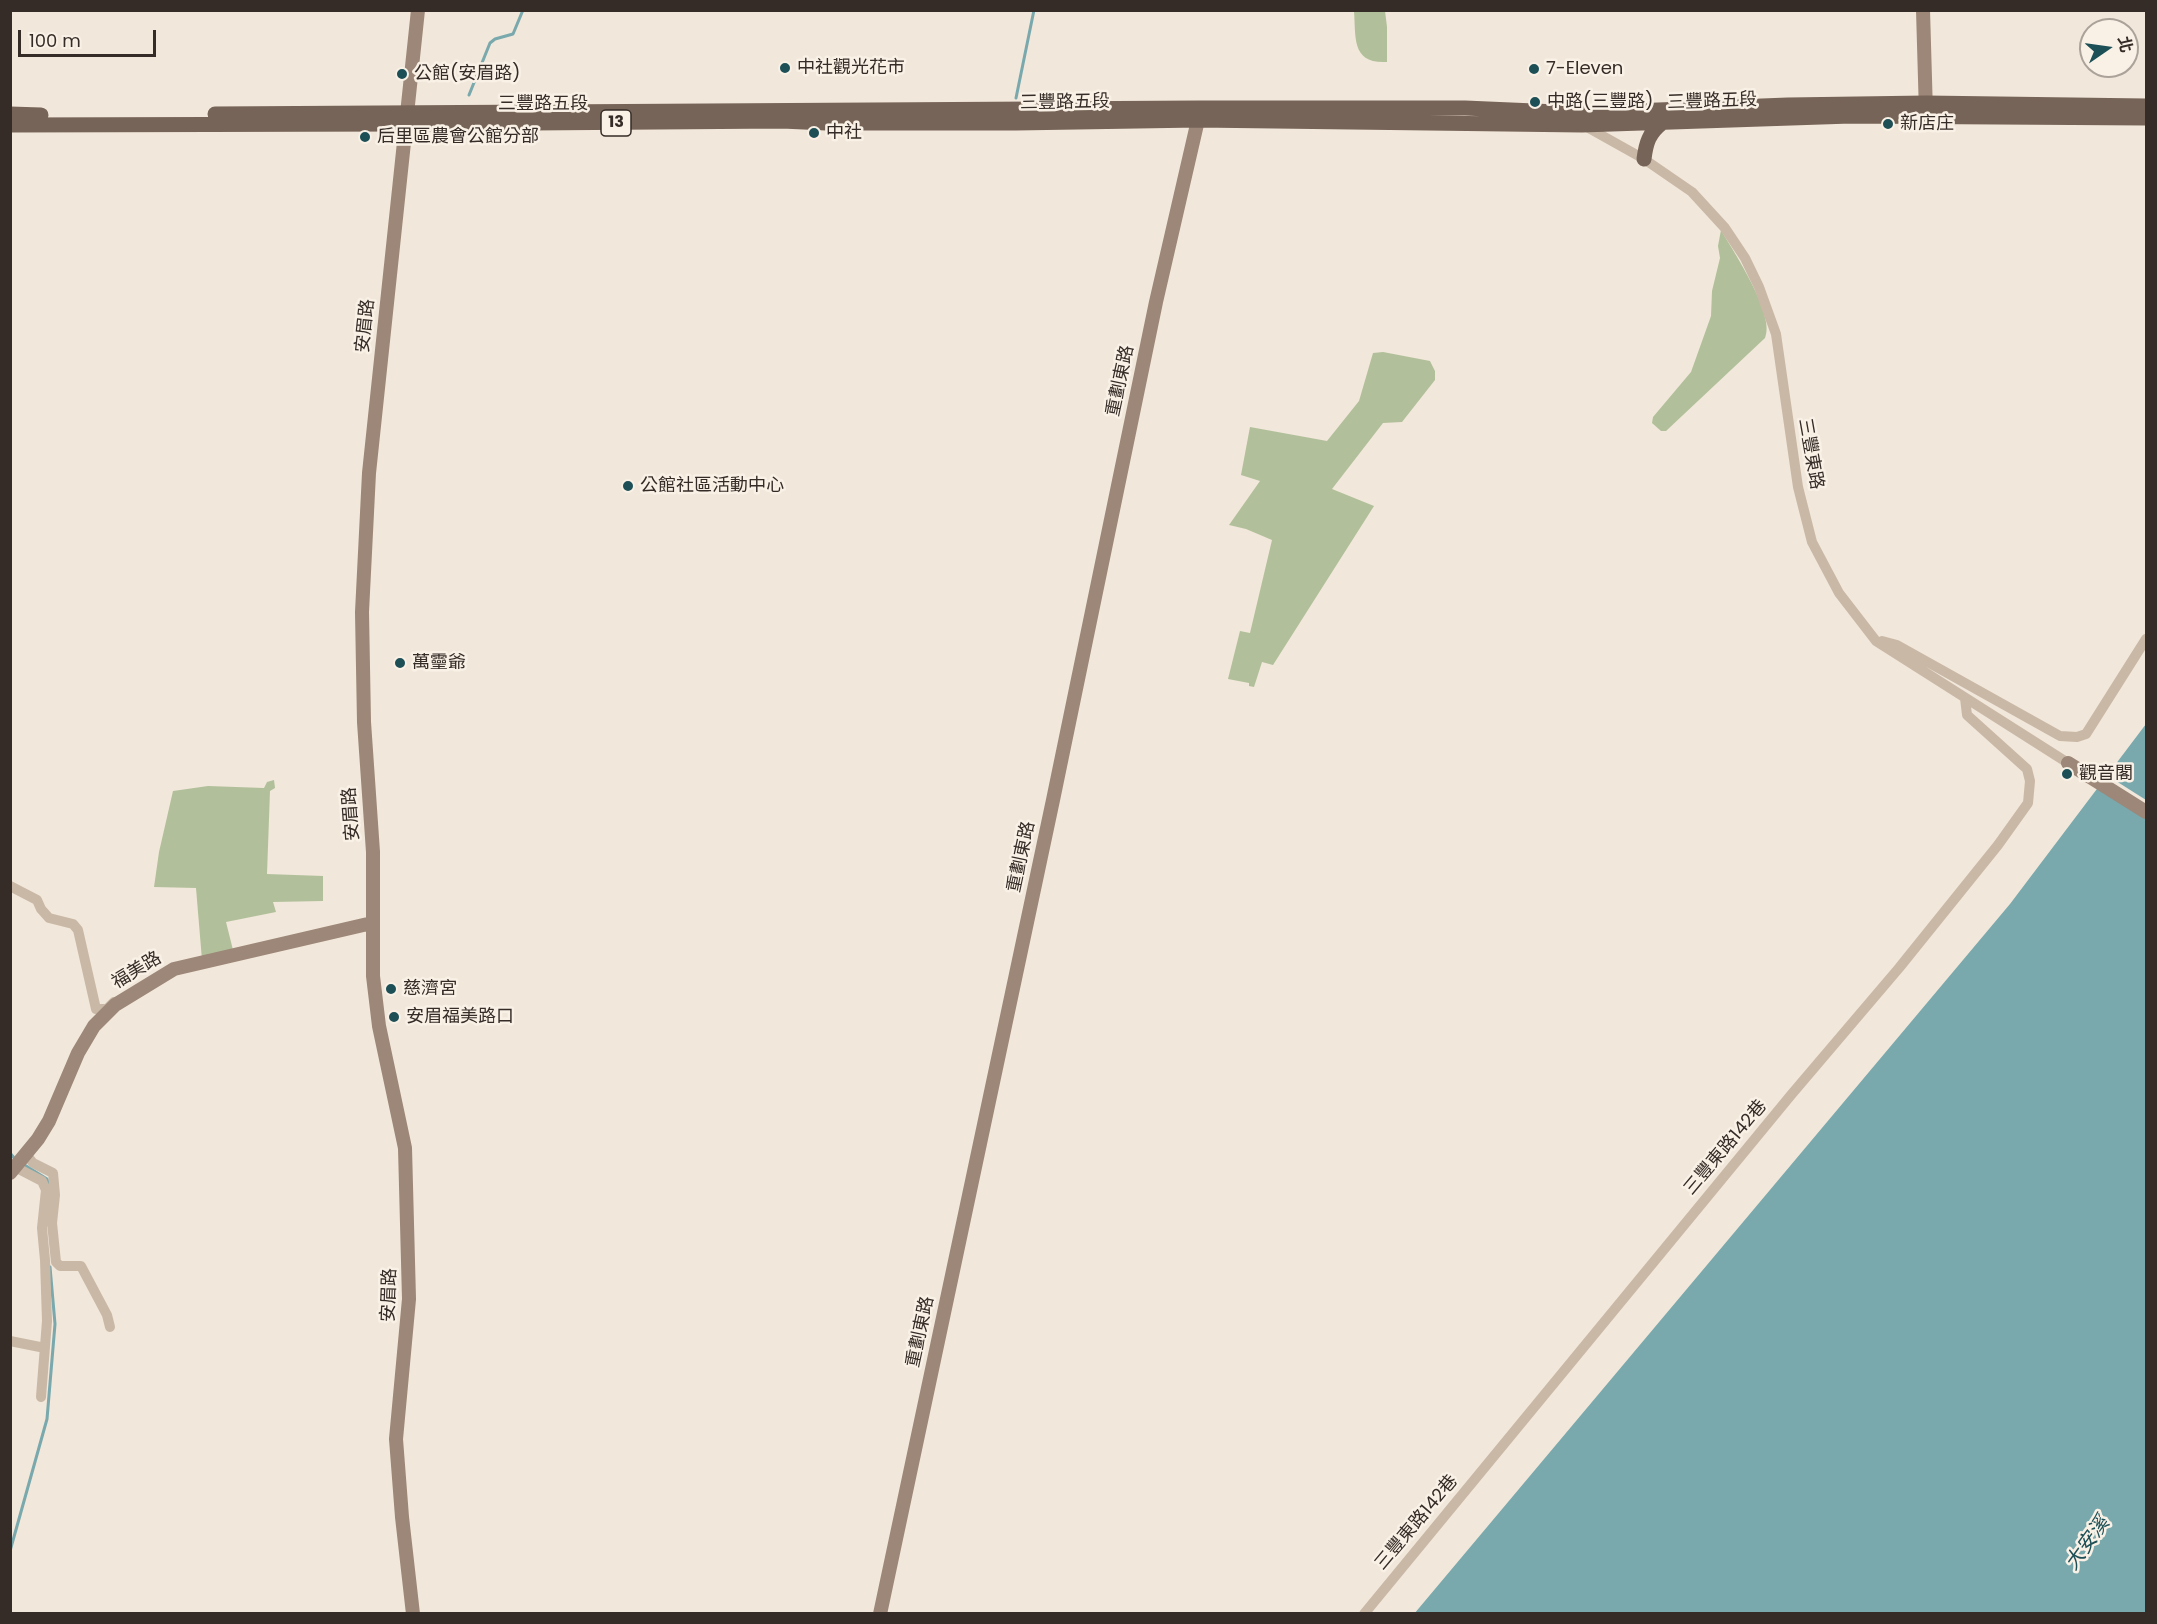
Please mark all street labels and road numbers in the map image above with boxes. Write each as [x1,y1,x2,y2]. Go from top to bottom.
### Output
street label: 三豐路五段 [1667,90,1757,114]
street label: 三豐路五段 [1020,91,1110,115]
street label: 三豐路五段 [498,93,588,115]
road number: 13 [601,110,631,136]
street label: 安眉路 [352,298,380,354]
street label: 重劃東路 [1103,344,1139,418]
street label: 三豐東路 [1793,417,1827,491]
street label: 安眉路 [339,786,365,842]
street label: 重劃東路 [1004,820,1040,894]
street label: 福美路 [108,948,166,994]
street label: 三豐東路142巷 [1680,1096,1772,1200]
street label: 安眉路 [378,1268,402,1322]
street label: 重劃東路 [903,1295,939,1369]
street label: 三豐東路142巷 [1371,1471,1463,1575]

